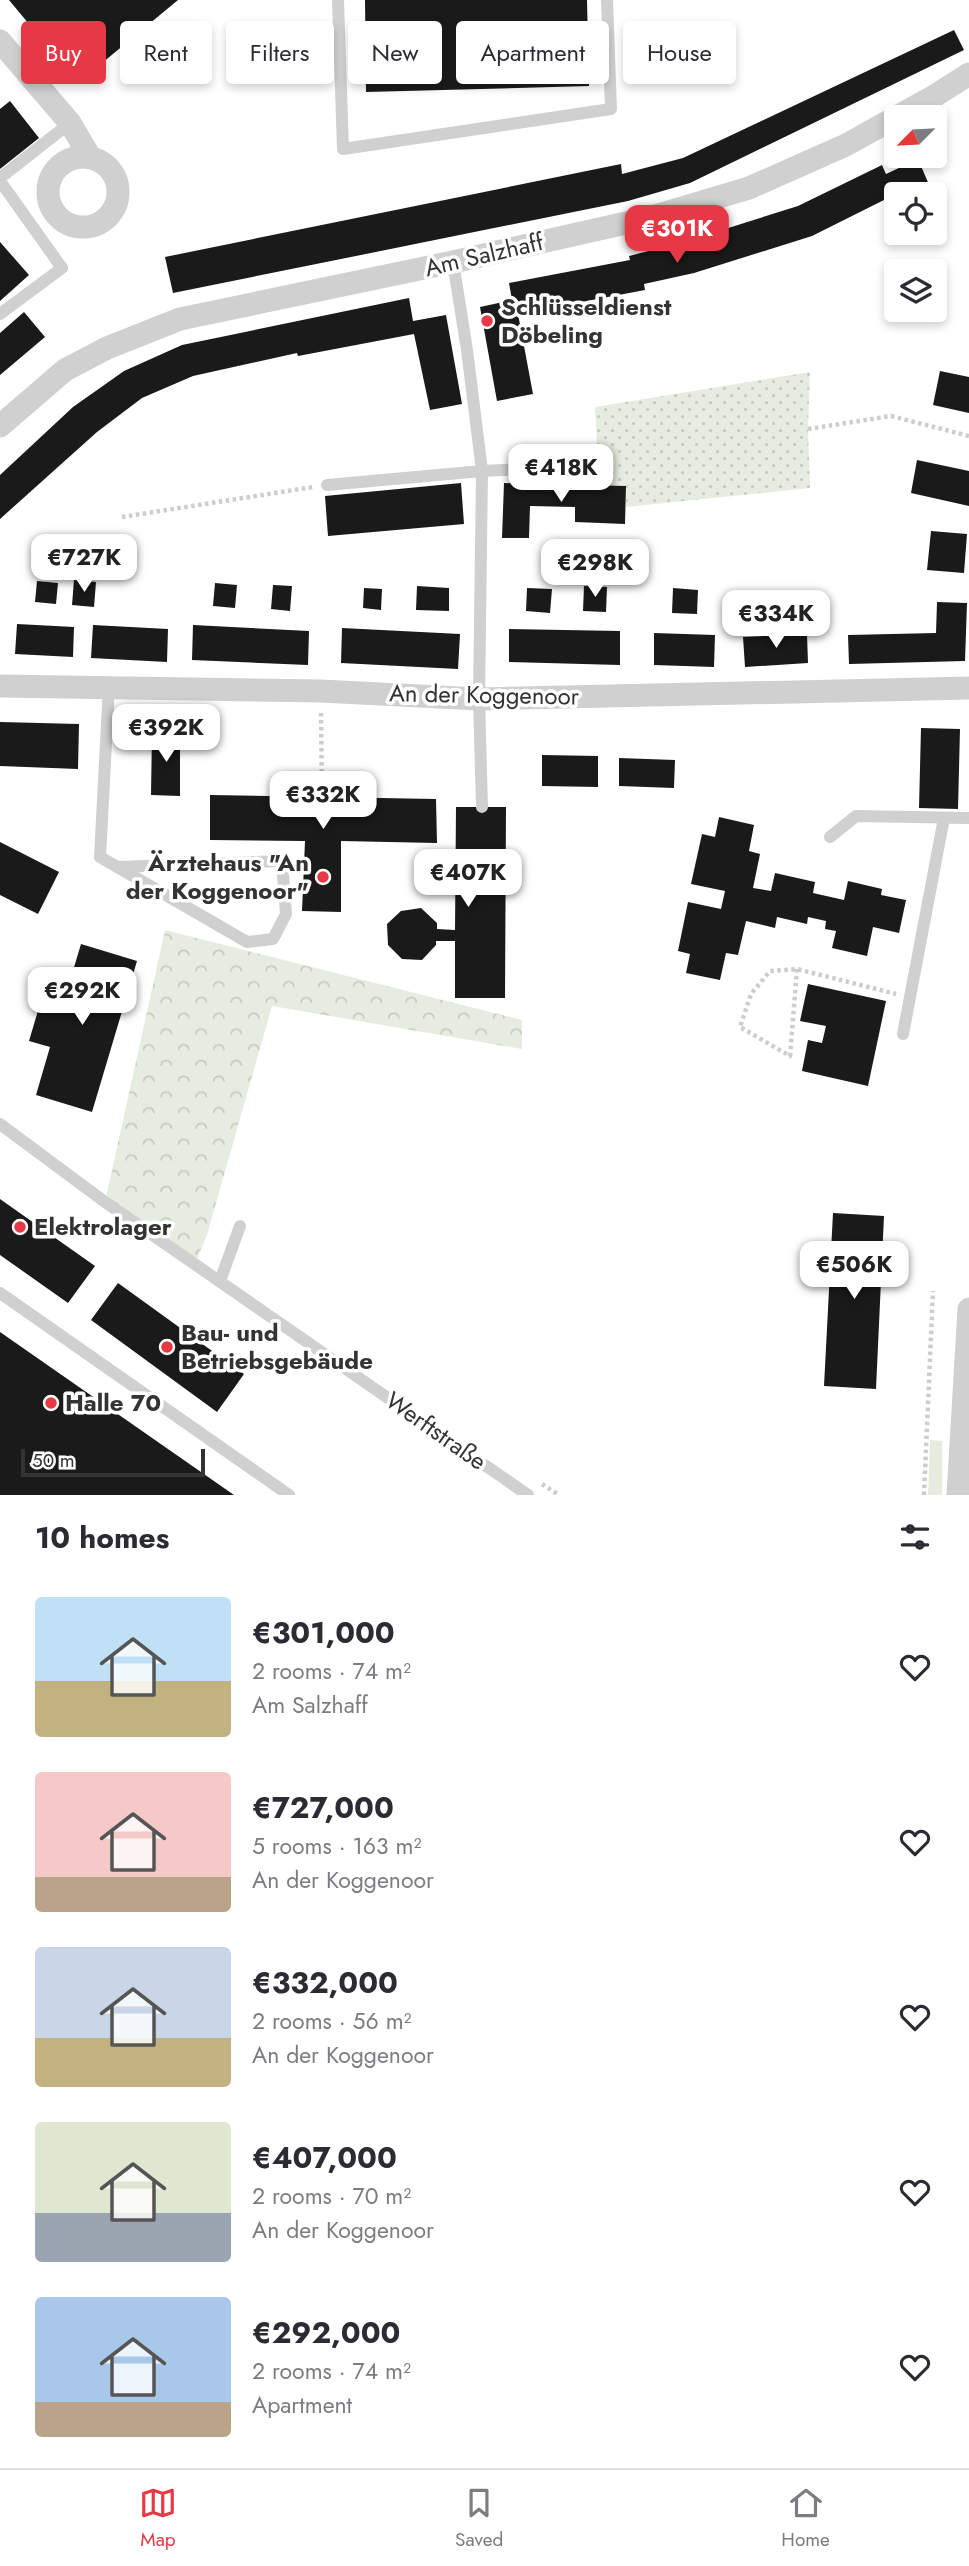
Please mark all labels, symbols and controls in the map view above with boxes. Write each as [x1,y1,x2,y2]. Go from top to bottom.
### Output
chip: Buy [21,21,106,84]
chip: Rent [120,21,212,84]
chip: Filters [226,21,334,84]
chip: New [348,21,442,84]
chip: Apartment [456,21,609,84]
chip: House [623,21,736,84]
north arrow [884,105,947,168]
map controls [884,105,947,322]
button: locate [884,182,947,245]
pin: €301K [628,205,726,265]
text: €301K [641,211,713,245]
street label: Am Salzhaff [421,224,548,285]
button: layers [884,259,947,322]
place label: Schlüsseldienst Döbeling [501,289,672,352]
marker: Schlüsseldienst Döbeling [479,313,495,329]
pin: €418K [512,444,610,504]
text: €418K [524,450,598,484]
pin: €727K [35,534,133,594]
text: €727K [47,540,121,574]
pin: €298K [546,540,644,599]
text: €298K [557,545,633,579]
pin: €334K [727,590,825,650]
text: €334K [738,596,814,630]
street label: An der Koggenoor [389,675,580,714]
pin: €392K [117,704,215,764]
text: €392K [128,710,204,744]
pin: €332K [274,772,372,831]
text: €332K [286,777,360,811]
place label: Ärztehaus "An der Koggenoor" [126,845,309,908]
pin: €407K [419,850,517,909]
text: €407K [430,855,506,889]
marker: Ärztehaus "An der Koggenoor" [315,869,331,885]
pin: €292K [33,968,131,1027]
text: €292K [44,973,120,1007]
place label: Elektrolager [34,1209,172,1244]
marker: Elektrolager [12,1219,28,1235]
pin: €506K [805,1242,903,1301]
text: €506K [816,1247,892,1281]
place label: Bau- und Betriebsgebäude [181,1315,373,1378]
marker: Bau- und Betriebsgebäude [159,1339,175,1355]
street label: Werftstraße [379,1383,494,1478]
place label: Halle 70 [65,1385,161,1420]
marker: Halle 70 [43,1395,59,1411]
scale bar [21,1446,205,1478]
text: 50 m [32,1447,75,1474]
text: 10 homes [35,1516,169,1559]
icon: filters [896,1518,934,1556]
text: €301,000 [252,1611,395,1654]
icon: home [91,1625,175,1709]
icon: heart [896,1648,934,1686]
text: 2 rooms · 74 m² [252,1654,411,1688]
text: Am Salzhaff [252,1688,368,1722]
text: €727,000 [252,1786,394,1829]
icon: home [91,1800,175,1884]
icon: heart [896,1823,934,1861]
text: 5 rooms · 163 m² [252,1829,421,1863]
text: An der Koggenoor [252,1863,434,1897]
text: €332,000 [252,1961,398,2004]
icon: home [91,1975,175,2059]
icon: heart [896,1998,934,2036]
text: 2 rooms · 56 m² [252,2004,412,2038]
text: An der Koggenoor [252,2038,434,2072]
text: €407,000 [252,2136,397,2179]
icon: home [91,2150,175,2234]
icon: heart [896,2173,934,2211]
text: 2 rooms · 70 m² [252,2179,411,2213]
text: An der Koggenoor [252,2213,434,2247]
text: €292,000 [252,2311,400,2354]
icon: home [91,2325,175,2409]
icon: heart [896,2348,934,2386]
text: 2 rooms · 74 m² [252,2354,411,2388]
text: Apartment [252,2388,352,2422]
tab: Map [139,2484,177,2553]
tab: Saved [455,2484,503,2553]
tab: Home [781,2484,830,2553]

